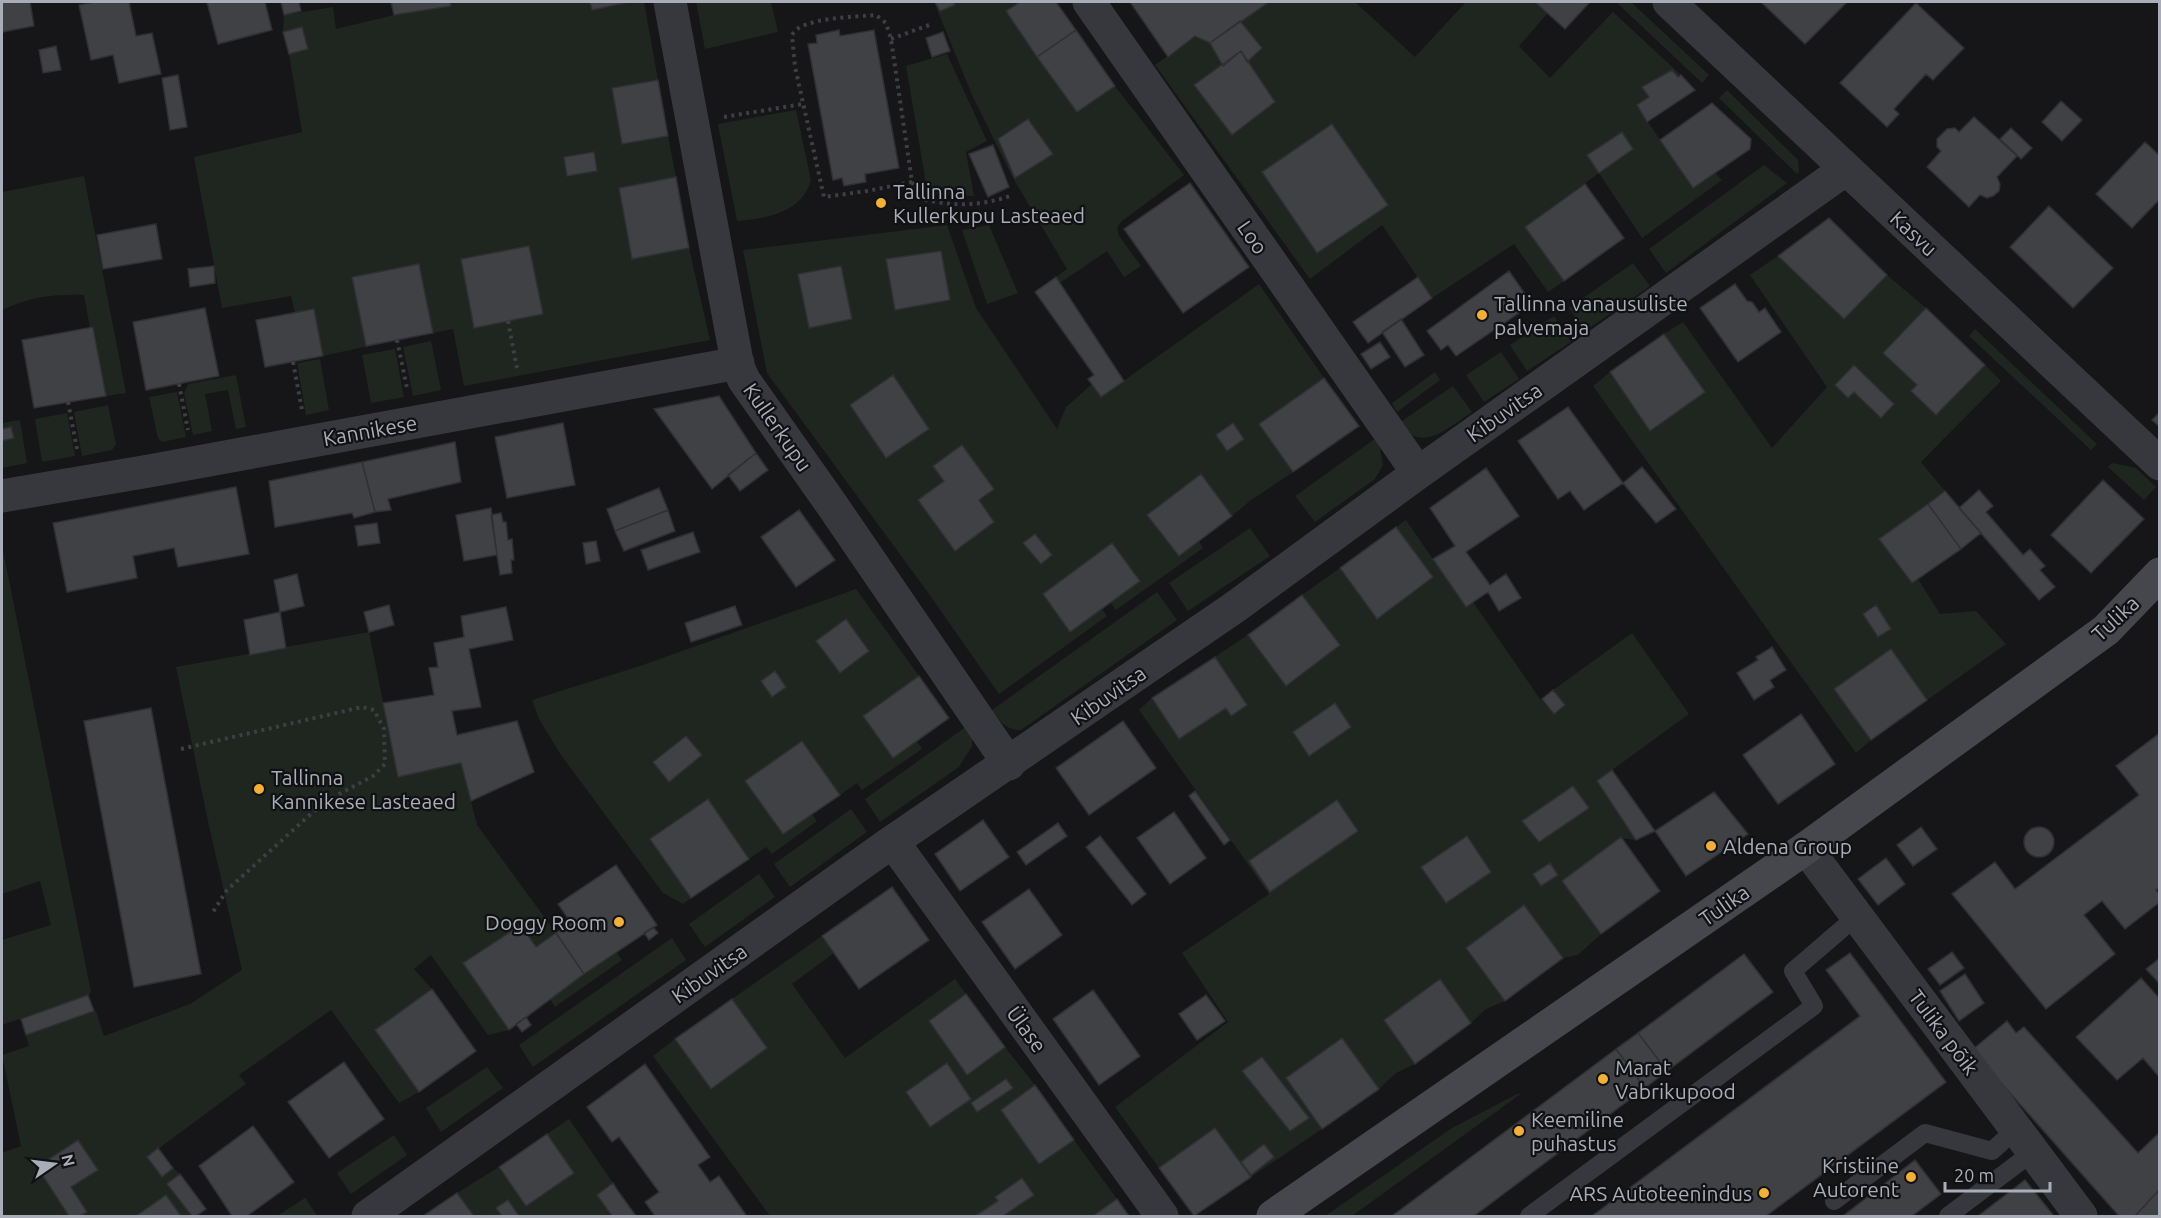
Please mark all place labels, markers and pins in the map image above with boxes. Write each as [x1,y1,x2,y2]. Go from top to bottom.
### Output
place label: Tallinna Kullerkupu Lasteaed [893,179,1085,227]
marker: Tallinna Kullerkupu Lasteaed [874,196,888,210]
place label: Tallinna vanausuliste palvemaja [1494,291,1688,339]
marker: Tallinna vanausuliste palvemaja [1475,308,1489,322]
place label: Tallinna Kannikese Lasteaed [271,765,456,813]
marker: Tallinna Kannikese Lasteaed [252,782,266,796]
place label: Aldena Group [1723,834,1852,858]
marker: Aldena Group [1704,839,1718,853]
place label: Doggy Room [485,910,607,934]
marker: Doggy Room [612,915,626,929]
place label: Marat Vabrikupood [1615,1055,1736,1103]
marker: Marat Vabrikupood [1596,1072,1610,1086]
place label: Keemiline puhastus [1531,1107,1624,1155]
marker: Keemiline puhastus [1512,1124,1526,1138]
place label: Kristiine Autorent [1813,1153,1899,1201]
marker: Kristiine Autorent [1904,1170,1918,1184]
place label: ARS Autoteenindus [1569,1181,1752,1205]
marker: ARS Autoteenindus [1757,1186,1771,1200]

